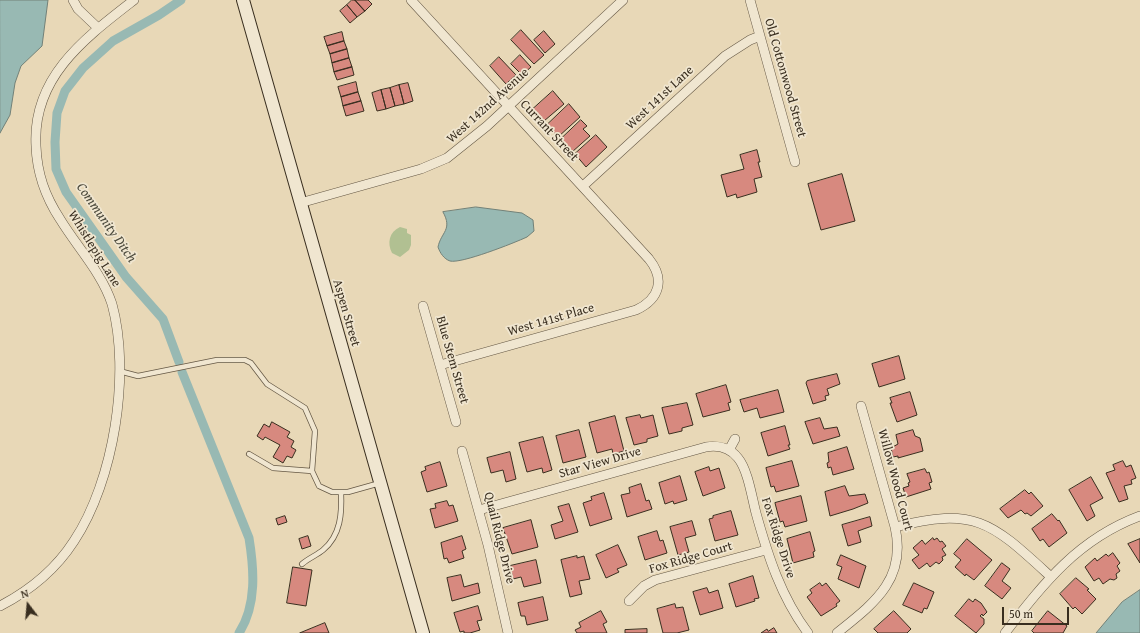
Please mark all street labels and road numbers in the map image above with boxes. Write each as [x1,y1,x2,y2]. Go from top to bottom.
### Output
street label: Old Cottonwood Street [761,17,809,139]
street label: West 141st Lane [623,63,697,133]
street label: West 142nd Avenue [444,65,532,147]
street label: Currant Street [517,97,581,165]
street label: Whistlepig Lane [64,208,124,290]
street label: Aspen Street [329,278,363,348]
street label: West 141st Place [506,300,596,340]
street label: Blue Stem Street [432,314,472,406]
street label: Willow Wood Court [874,427,916,533]
street label: Star View Drive [557,444,643,482]
street label: Quail Ridge Drive [480,491,518,585]
street label: Fox Ridge Drive [758,495,798,581]
street label: Fox Ridge Court [648,539,734,577]

